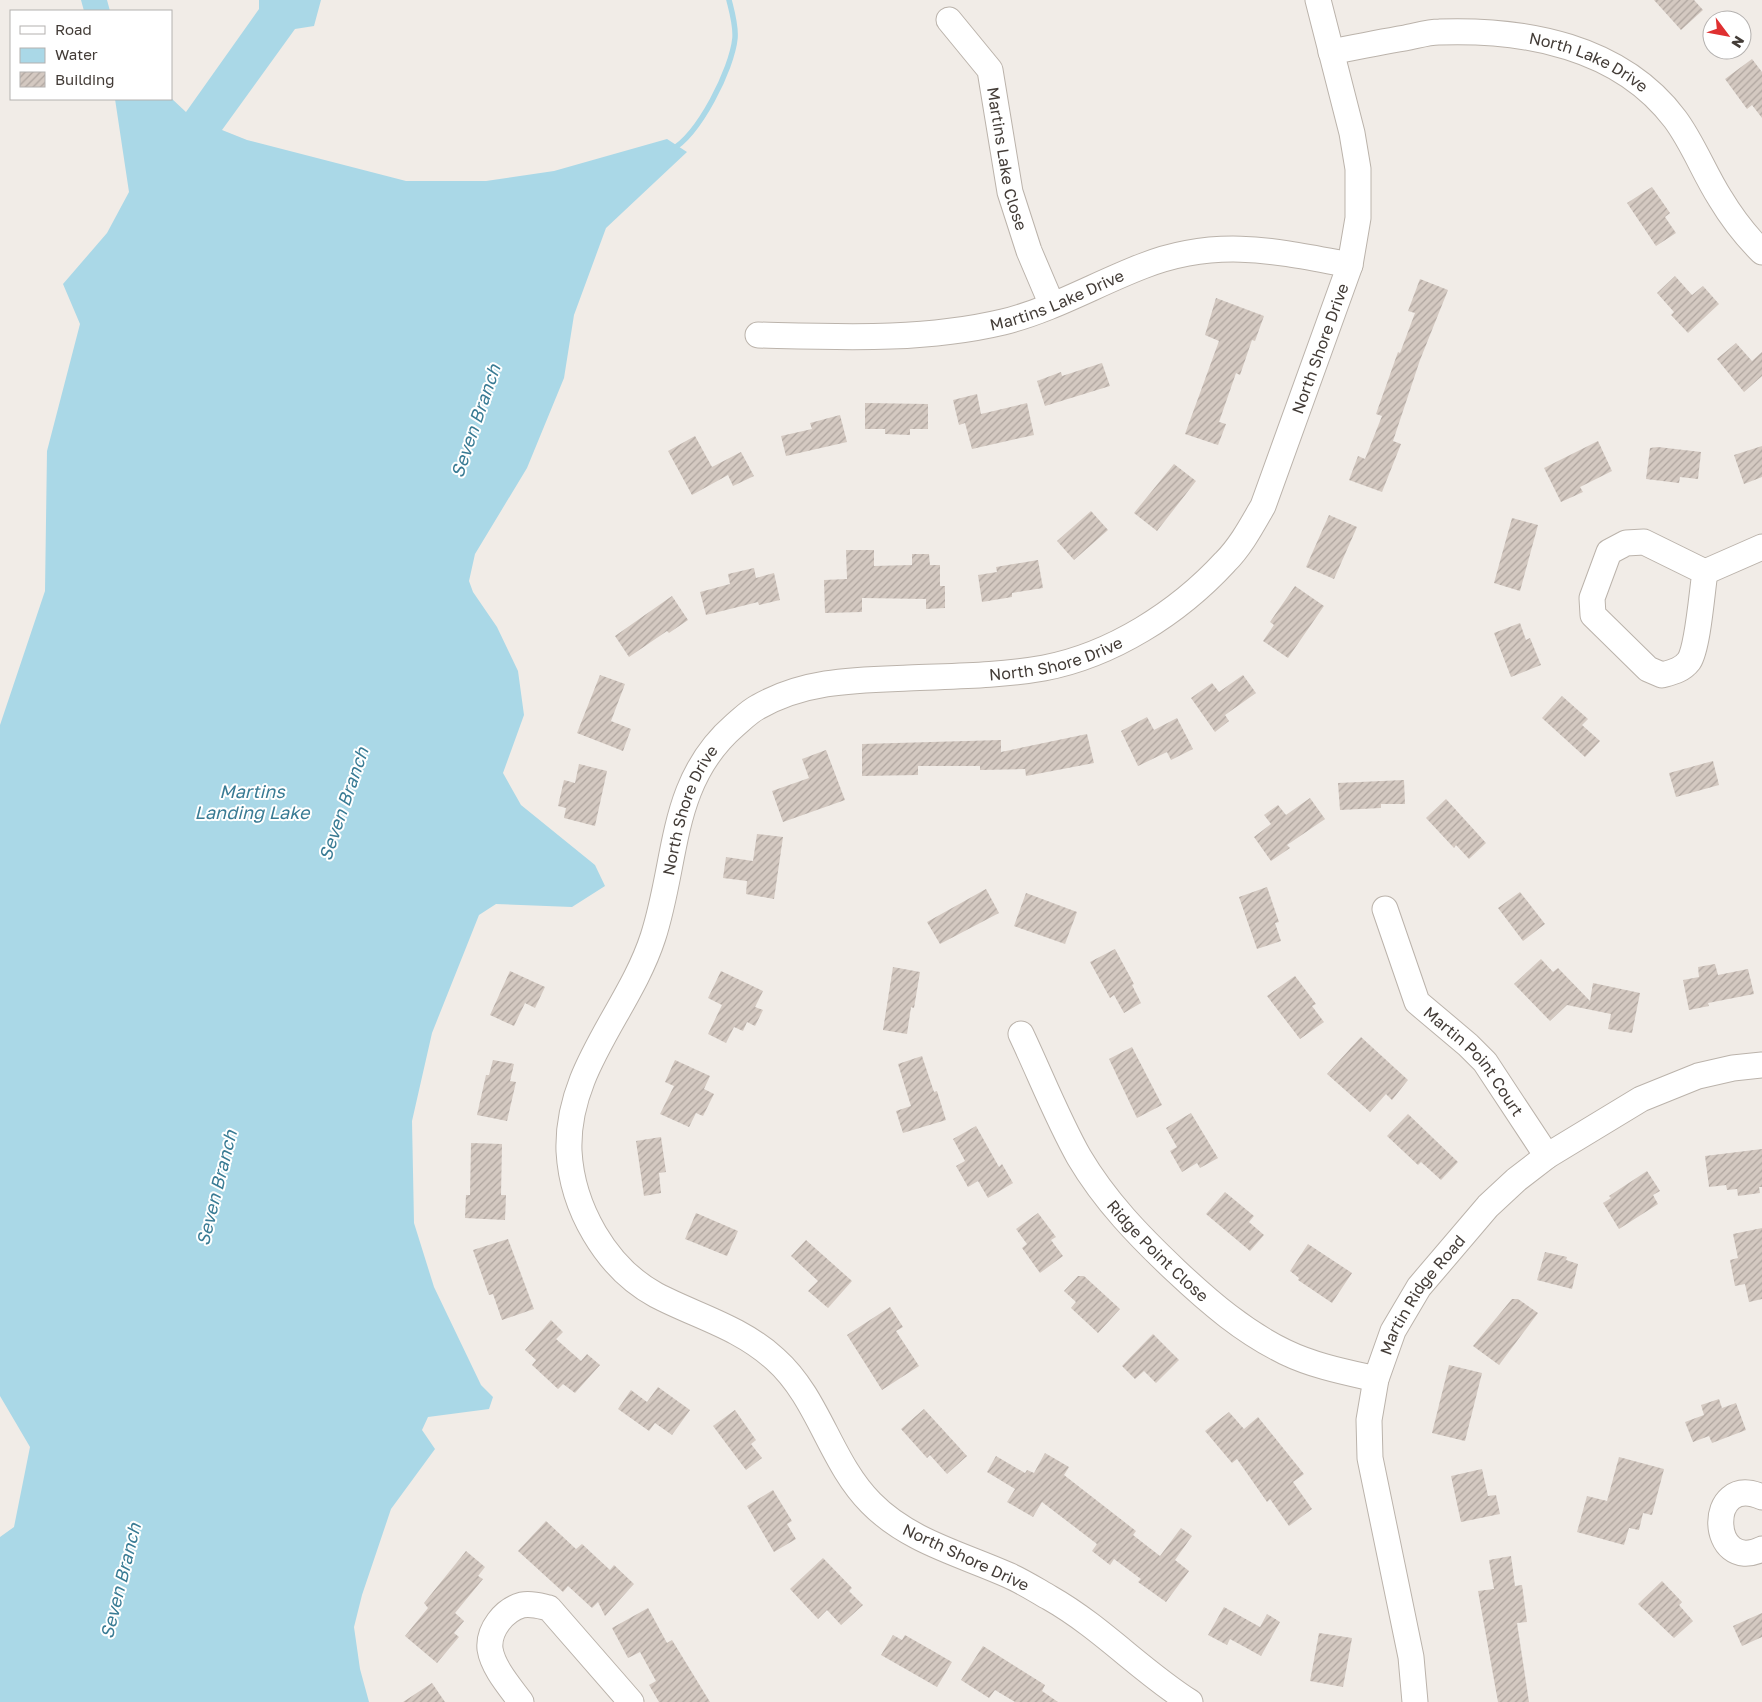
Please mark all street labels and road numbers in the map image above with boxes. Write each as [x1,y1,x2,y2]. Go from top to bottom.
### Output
street label: North Lake Drive [1528,28,1652,96]
street label: Martins Lake Close [983,85,1032,233]
street label: Martins Lake Drive [988,265,1127,335]
street label: North Shore Drive [1287,281,1353,417]
street label: North Shore Drive [988,632,1126,684]
street label: North Shore Drive [658,741,722,877]
street label: Martin Point Court [1420,1002,1528,1120]
street label: Ridge Point Close [1103,1196,1213,1306]
street label: Martin Ridge Road [1375,1231,1469,1357]
street label: North Shore Drive [900,1519,1032,1595]

